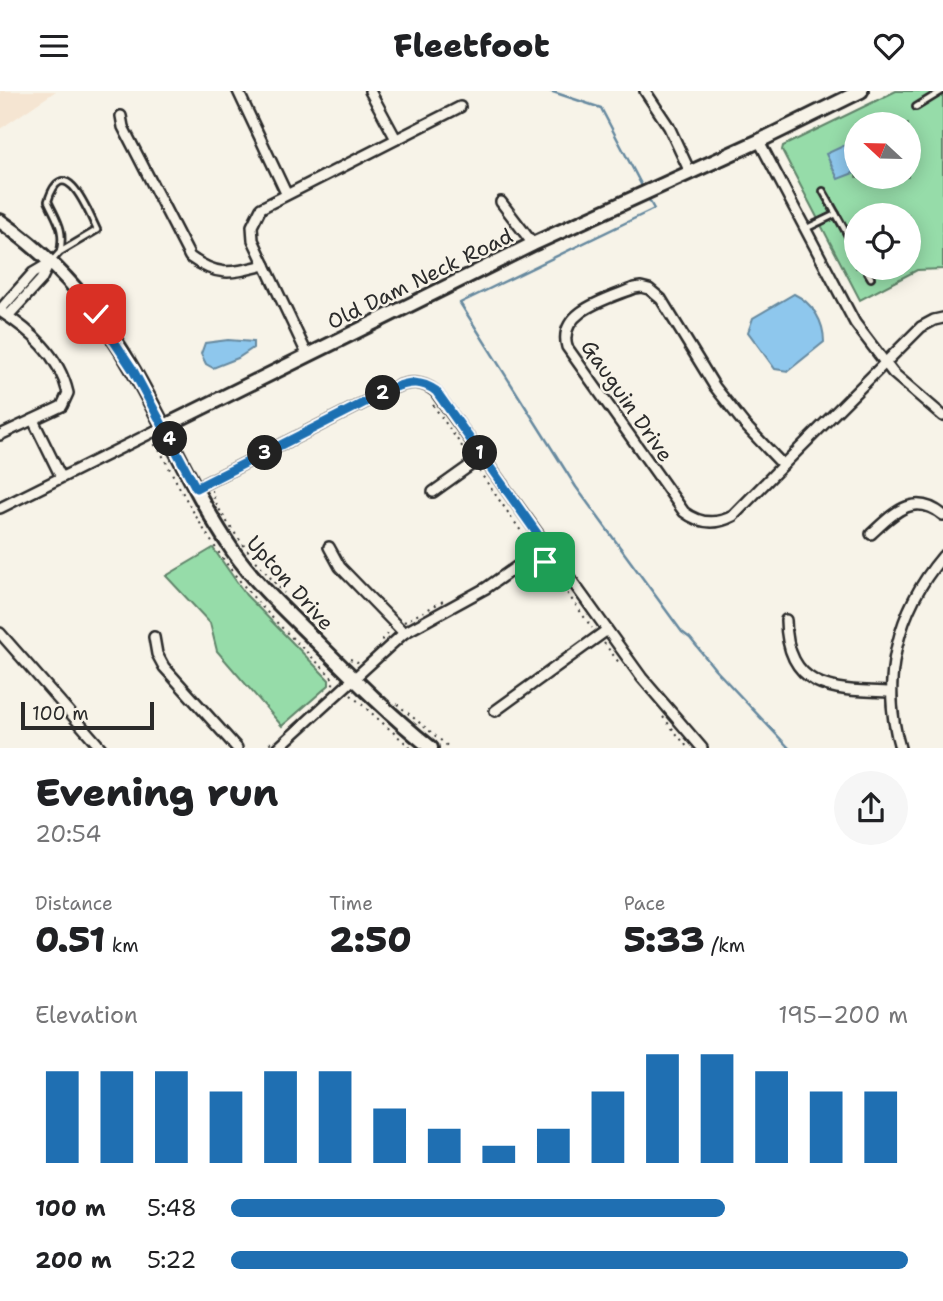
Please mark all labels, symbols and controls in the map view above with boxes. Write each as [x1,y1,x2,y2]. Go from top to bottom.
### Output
text: Fleetfoot [393,24,550,67]
icon: menu [35,27,73,65]
icon: heart [870,27,908,65]
north arrow [844,112,920,189]
map controls [844,112,921,280]
button: locate [844,203,921,280]
street label: Old Dam Neck Road [323,222,517,336]
pin [66,284,126,344]
icon: check [77,295,115,333]
street label: Gauguin Drive [575,335,679,467]
pin: 2 [366,375,400,411]
text: 2 [376,380,389,405]
pin: 4 [152,421,188,457]
text: 4 [163,426,176,451]
pin: 3 [247,435,282,471]
pin: 1 [462,435,498,471]
text: 3 [258,440,271,465]
text: 1 [475,440,484,465]
street label: Upton Drive [240,530,340,636]
pin [515,532,575,592]
icon: arrive [526,543,564,581]
scale bar [21,699,154,731]
text: 100 m [32,701,89,726]
text: Evening run [35,767,278,818]
button: share [834,771,908,845]
text: 20:54 [35,819,101,849]
text: Distance [35,891,113,916]
text: Time [329,891,373,916]
text: Pace [624,891,665,916]
text: 0.51 [35,916,105,963]
text: 2:50 [329,916,412,963]
text: 5:33 [624,916,705,963]
text: km [105,933,139,958]
text: /km [705,933,745,958]
text: Elevation [35,1000,138,1030]
text: 195–200 m [778,1000,908,1030]
text: 100 m [35,1193,106,1223]
text: 5:48 [147,1193,197,1223]
text: 200 m [35,1245,112,1275]
text: 5:22 [147,1245,196,1275]

